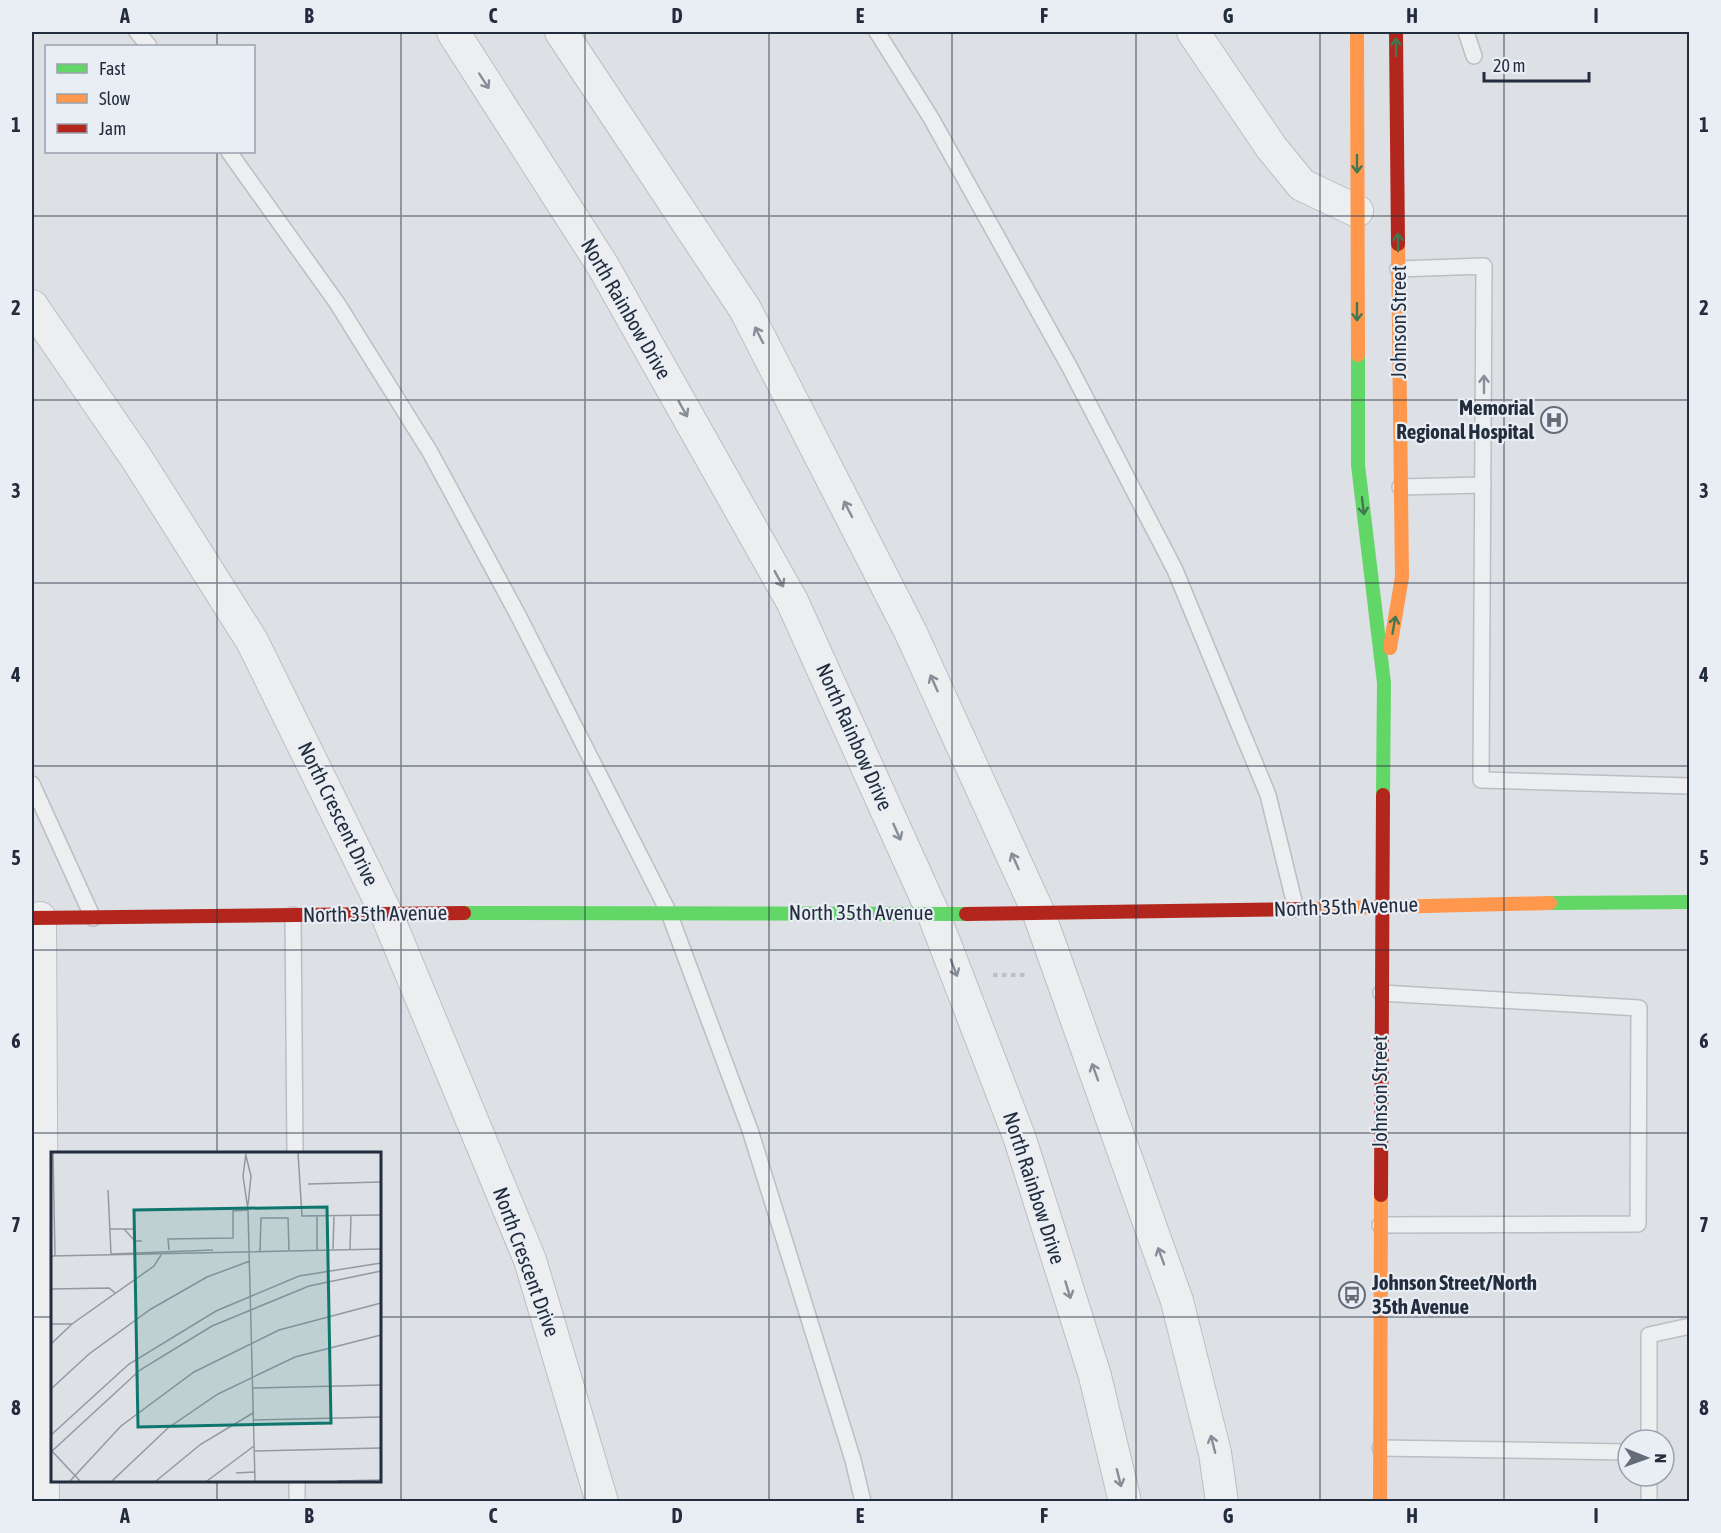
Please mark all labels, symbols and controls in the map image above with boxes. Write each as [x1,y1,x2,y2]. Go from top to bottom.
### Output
text: A [119,4,130,27]
text: B [304,4,314,27]
text: C [489,4,498,27]
text: D [671,4,683,27]
text: E [856,4,865,27]
text: F [1040,4,1048,27]
text: G [1223,4,1234,27]
text: H [1406,4,1418,27]
text: I [1593,4,1599,27]
one-way arrow [1390,37,1402,57]
legend [45,45,255,153]
scale bar [1484,45,1589,83]
text: 20 m [1493,55,1525,76]
text: Fast [99,58,126,79]
one-way arrow [478,72,490,89]
text: Slow [99,88,130,109]
text: 1 [11,113,21,136]
text: 1 [1699,113,1709,136]
text: Jam [99,118,126,139]
one-way arrow [1351,153,1363,173]
one-way arrow [1392,232,1404,252]
street label: North Rainbow Drive [577,234,677,383]
street label: Johnson Street [1386,265,1410,379]
text: 2 [11,296,21,319]
text: 2 [1699,296,1709,319]
one-way arrow [1351,301,1363,321]
one-way arrow [752,327,764,345]
one-way arrow [1478,375,1489,395]
place label: Memorial Regional Hospital [1396,395,1534,443]
one-way arrow [678,400,690,417]
hospital icon: Memorial Regional Hospital [1539,405,1569,435]
text: 3 [11,479,21,502]
text: 3 [1699,479,1709,502]
one-way arrow [1357,496,1368,516]
one-way arrow [842,500,853,518]
one-way arrow [773,570,785,587]
one-way arrow [1389,616,1400,635]
street label: North Rainbow Drive [812,659,898,814]
text: 4 [10,663,21,686]
text: 4 [1698,663,1709,686]
one-way arrow [928,675,940,693]
street label: North Crescent Drive [294,738,384,889]
one-way arrow [891,822,903,840]
text: 5 [11,846,21,869]
text: 5 [1699,846,1709,869]
one-way arrow [1009,852,1020,871]
street label: North 35th Avenue [1273,891,1419,921]
street label: North 35th Avenue [303,900,447,926]
street label: North 35th Avenue [789,900,933,924]
one-way arrow [949,958,960,976]
text: 6 [11,1029,21,1052]
text: 6 [1699,1029,1709,1052]
street label: Johnson Street [1367,1035,1391,1149]
one-way arrow [1089,1063,1100,1082]
street label: North Rainbow Drive [999,1109,1071,1267]
inset map [51,1152,381,1482]
street label: North Crescent Drive [489,1184,565,1340]
text: 7 [11,1213,21,1236]
text: 7 [1699,1213,1709,1236]
one-way arrow [1155,1247,1166,1266]
place label: Johnson Street/North 35th Avenue [1371,1270,1537,1318]
one-way arrow [1063,1280,1074,1299]
bus stop icon: Johnson Street/North 35th Avenue [1337,1280,1367,1310]
text: 8 [11,1396,21,1419]
text: 8 [1699,1396,1709,1419]
north arrow [1616,1428,1676,1488]
one-way arrow [1206,1435,1218,1454]
text: N [1652,1453,1670,1463]
one-way arrow [1114,1468,1126,1487]
text: A [119,1504,130,1527]
text: B [304,1504,314,1527]
text: C [489,1504,498,1527]
text: D [671,1504,683,1527]
text: E [856,1504,865,1527]
text: F [1040,1504,1048,1527]
text: G [1223,1504,1234,1527]
text: H [1406,1504,1418,1527]
text: I [1593,1504,1599,1527]

